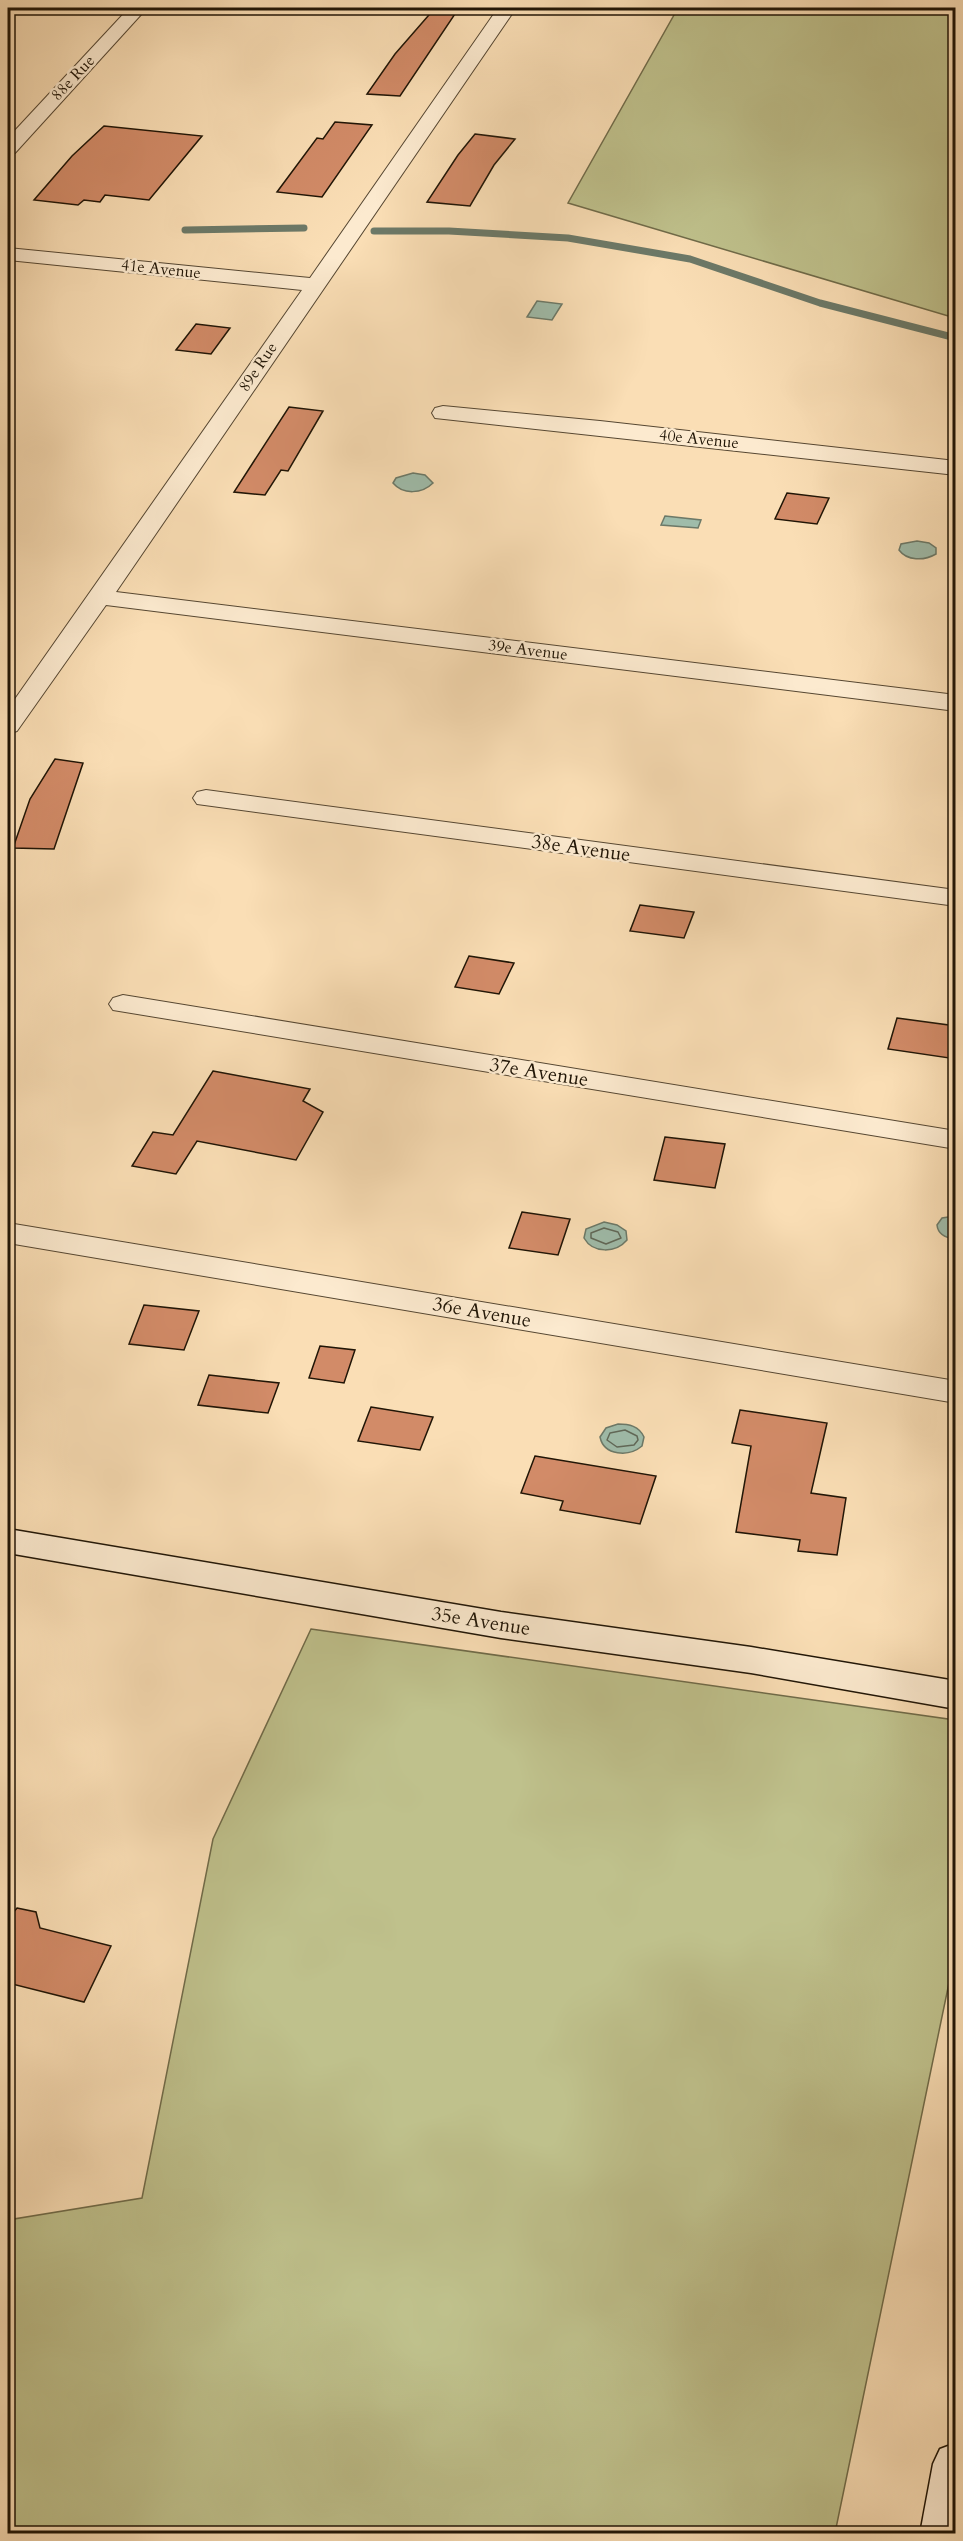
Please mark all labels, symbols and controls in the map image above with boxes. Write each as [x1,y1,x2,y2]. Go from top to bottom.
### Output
street label: 88e Rue [46,50,100,106]
street label: 41e Avenue [120,254,202,284]
street label: 89e Rue [233,338,283,396]
street label: 40e Avenue [658,424,740,454]
street label: 39e Avenue [487,634,569,666]
street label: 38e Avenue [530,828,632,868]
street label: 37e Avenue [488,1051,590,1093]
street label: 36e Avenue [431,1290,533,1334]
street label: 35e Avenue [430,1600,532,1642]

